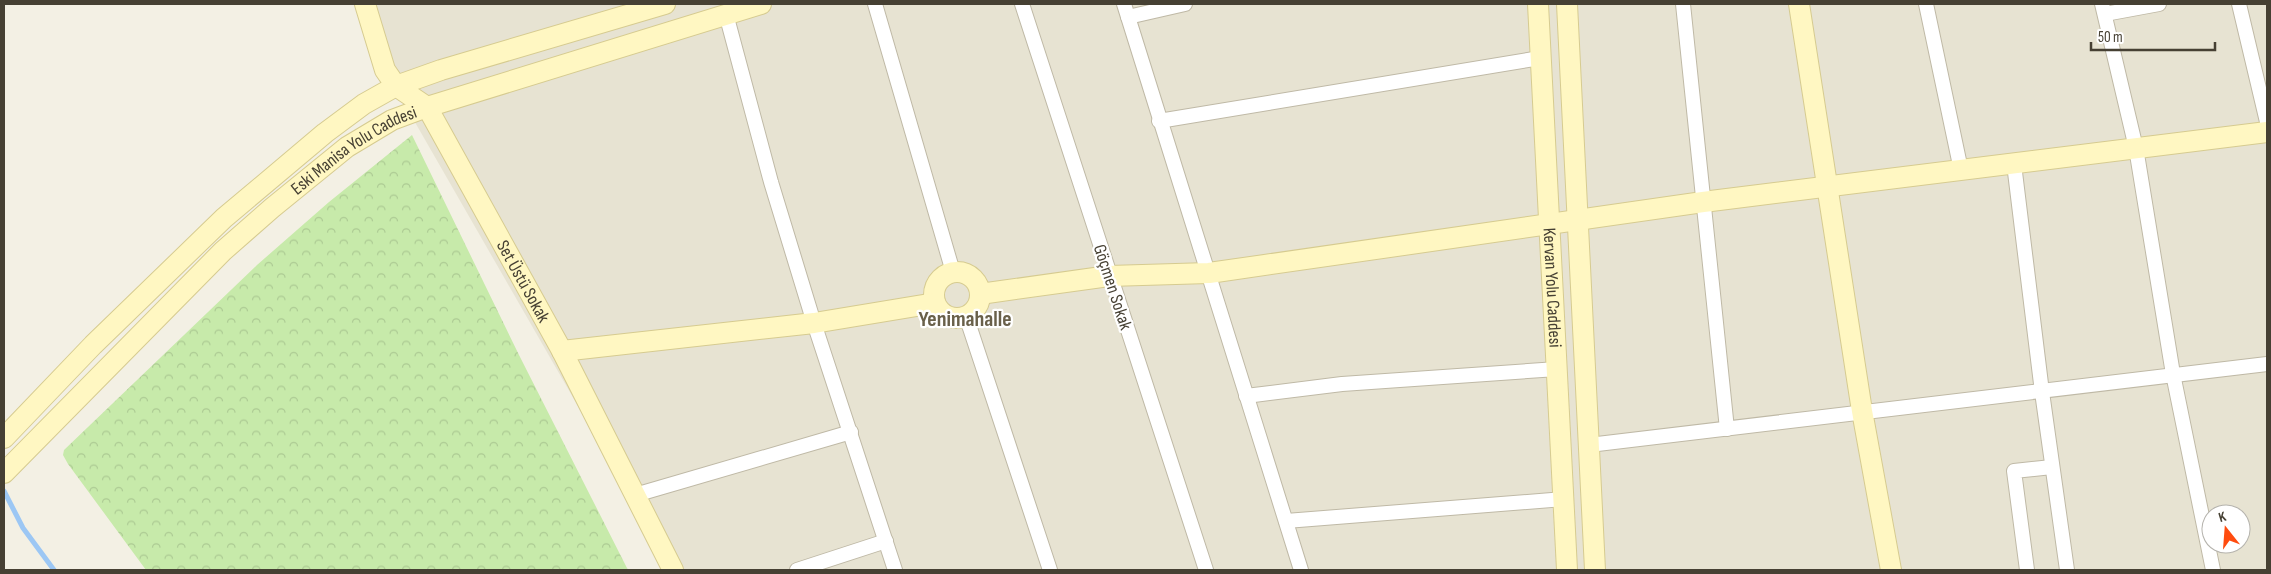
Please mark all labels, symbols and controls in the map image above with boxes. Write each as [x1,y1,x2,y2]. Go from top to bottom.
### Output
scale bar [2091,20,2215,52]
text: 50 m [2098,28,2123,47]
street label: Eski Manisa Yolu Caddesi [287,102,420,199]
street label: Kervan Yolu Caddesi [1538,227,1566,348]
street label: Set Üstü Sokak [492,237,554,326]
street label: Göçmen Sokak [1089,242,1136,333]
district label: Yenimahalle [918,306,1012,333]
north arrow [2201,504,2251,554]
text: K [2217,508,2228,526]

